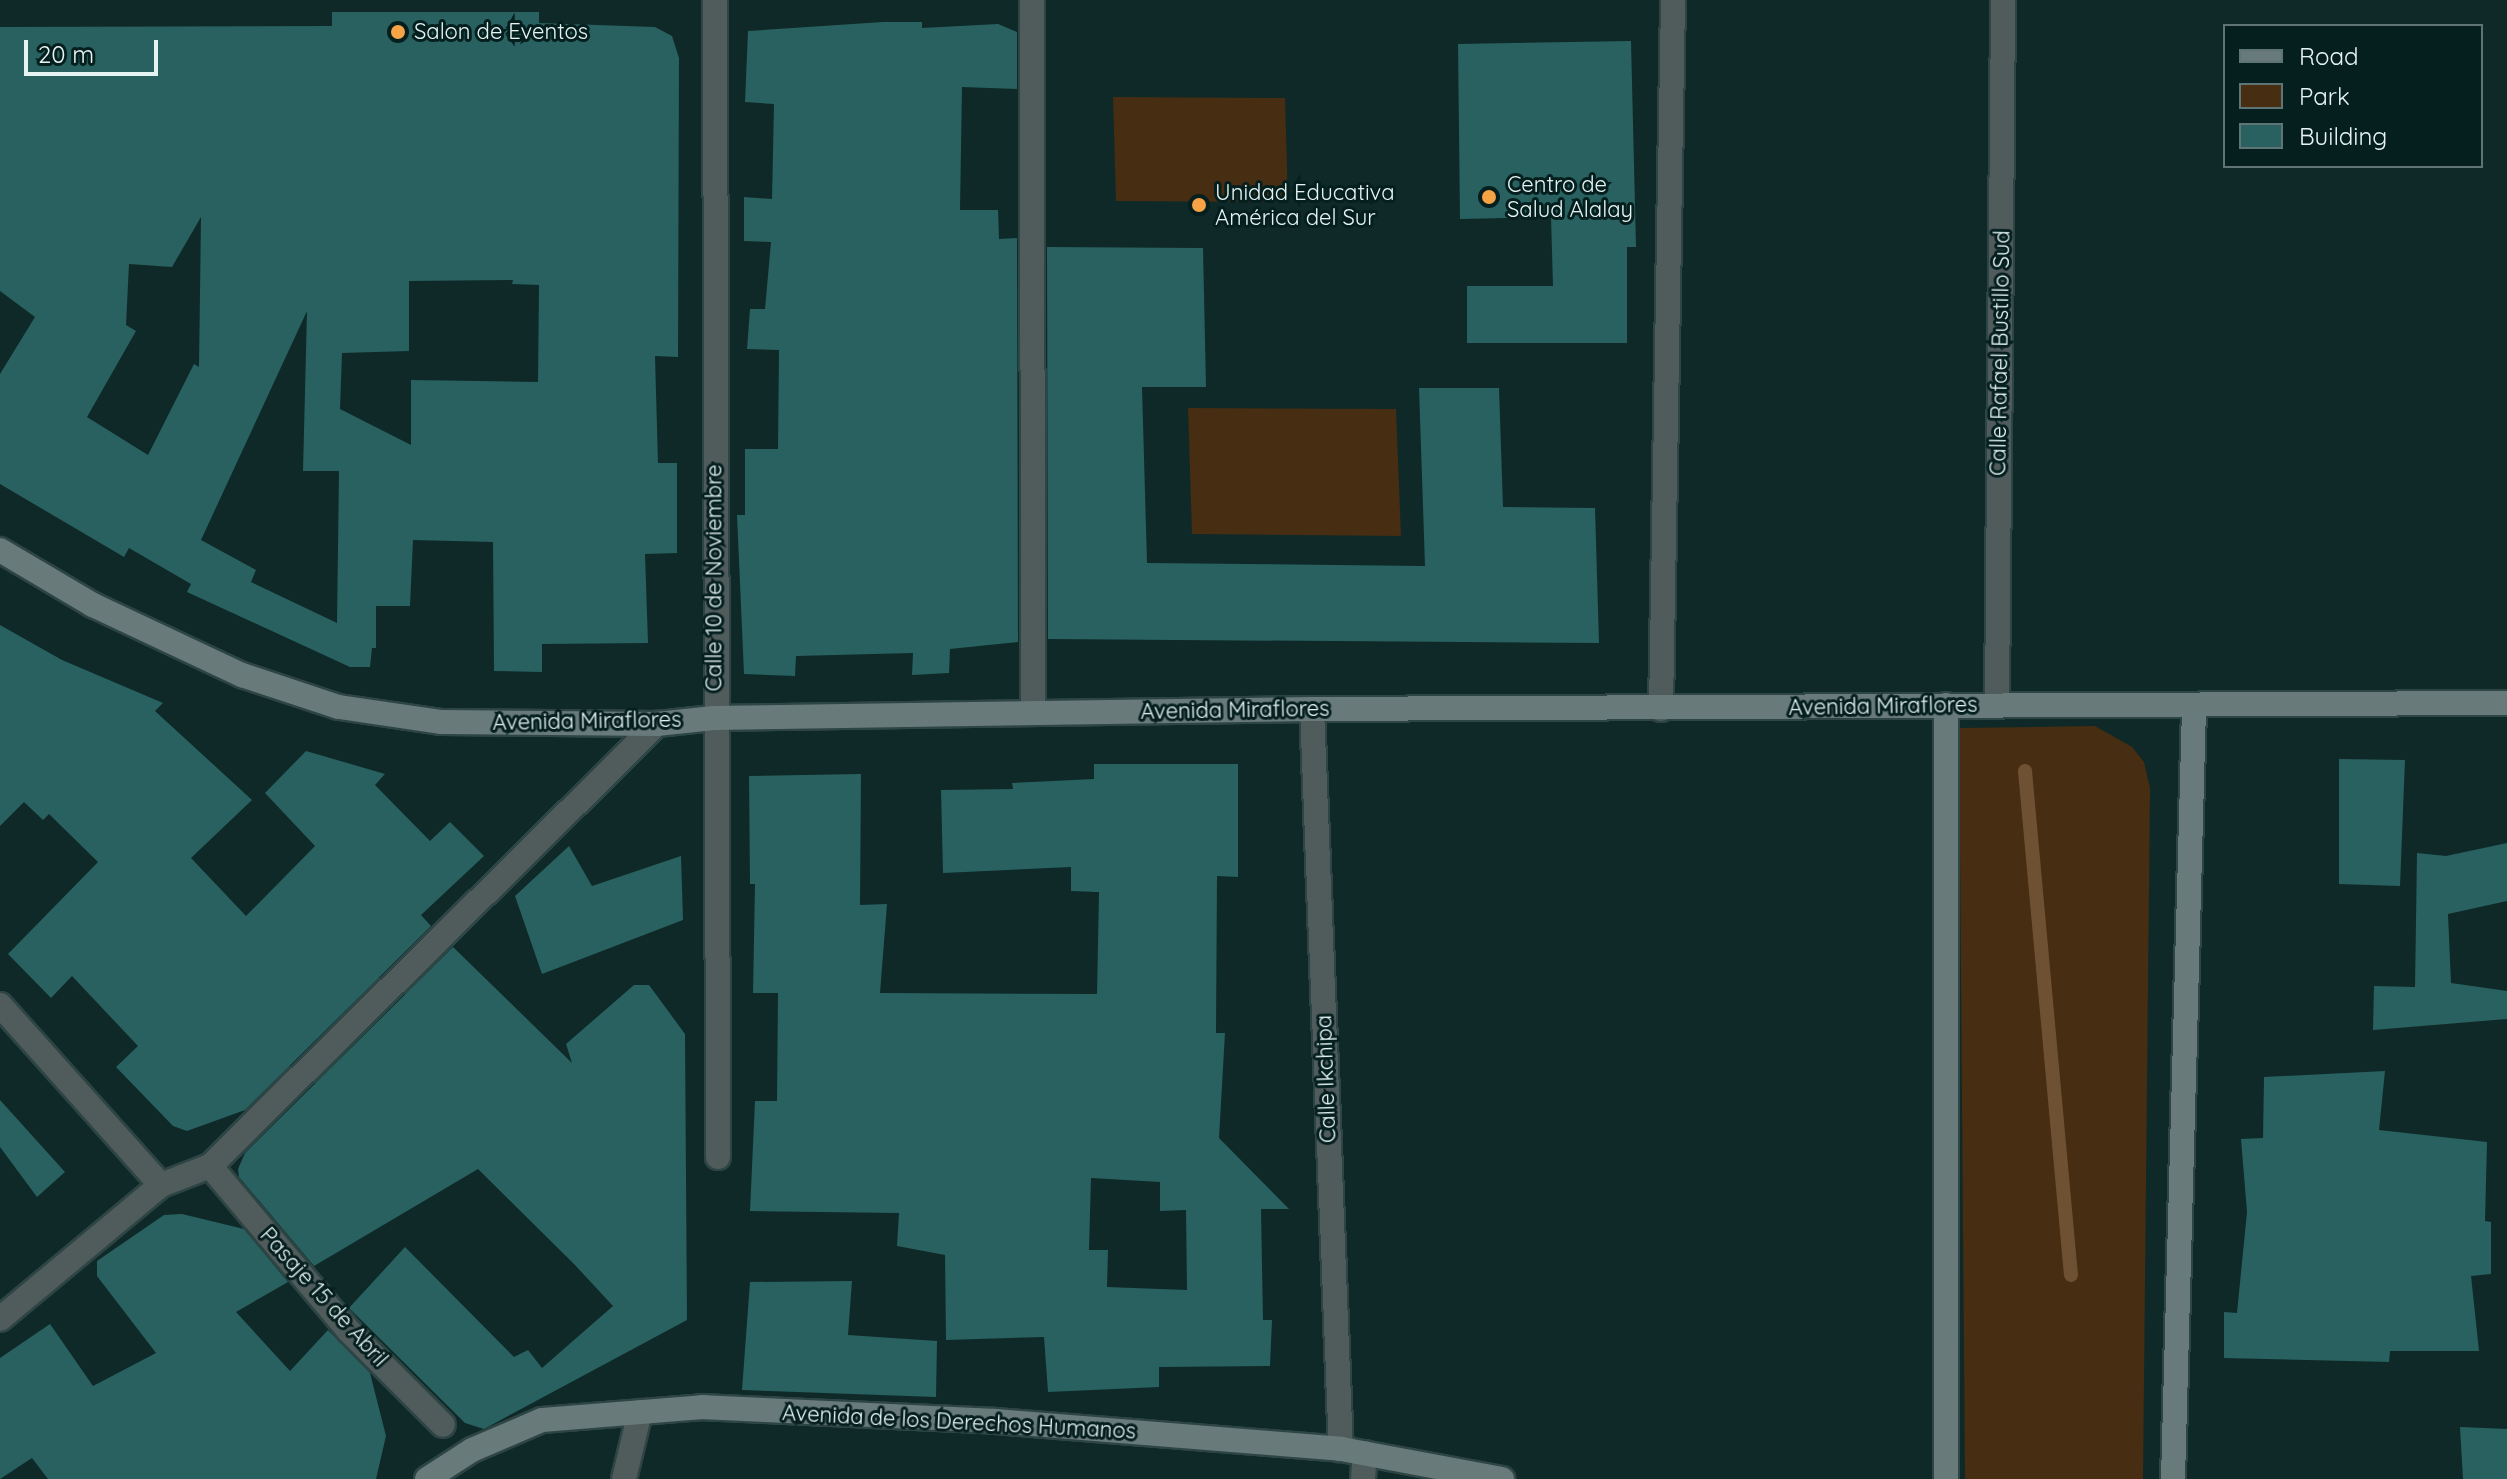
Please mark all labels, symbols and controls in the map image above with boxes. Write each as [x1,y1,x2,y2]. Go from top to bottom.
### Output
place label: Salon de Eventos [414,19,588,45]
marker: Salon de Eventos [389,23,407,41]
scale bar [28,24,162,74]
legend [2223,24,2483,168]
text: 20 m [38,39,94,69]
text: Road [2299,41,2359,71]
text: Park [2299,81,2350,111]
text: Building [2299,121,2387,151]
place label: Centro de Salud Alalay [1507,171,1633,222]
place label: Unidad Educativa América del Sur [1215,179,1395,230]
marker: Centro de Salud Alalay [1478,186,1500,208]
marker: Unidad Educativa América del Sur [1190,196,1208,214]
street label: Calle Rafael Bustillo Sud [1985,230,2015,476]
street label: Calle 10 de Noviembre [701,465,727,691]
street label: Avenida Miraflores [1788,691,1978,721]
street label: Avenida Miraflores [1140,695,1330,725]
street label: Avenida Miraflores [492,706,682,736]
street label: Calle Ikchipa [1311,1015,1341,1143]
street label: Pasaje 15 de Abril [255,1222,393,1372]
street label: Avenida de los Derechos Humanos [781,1400,1137,1444]

